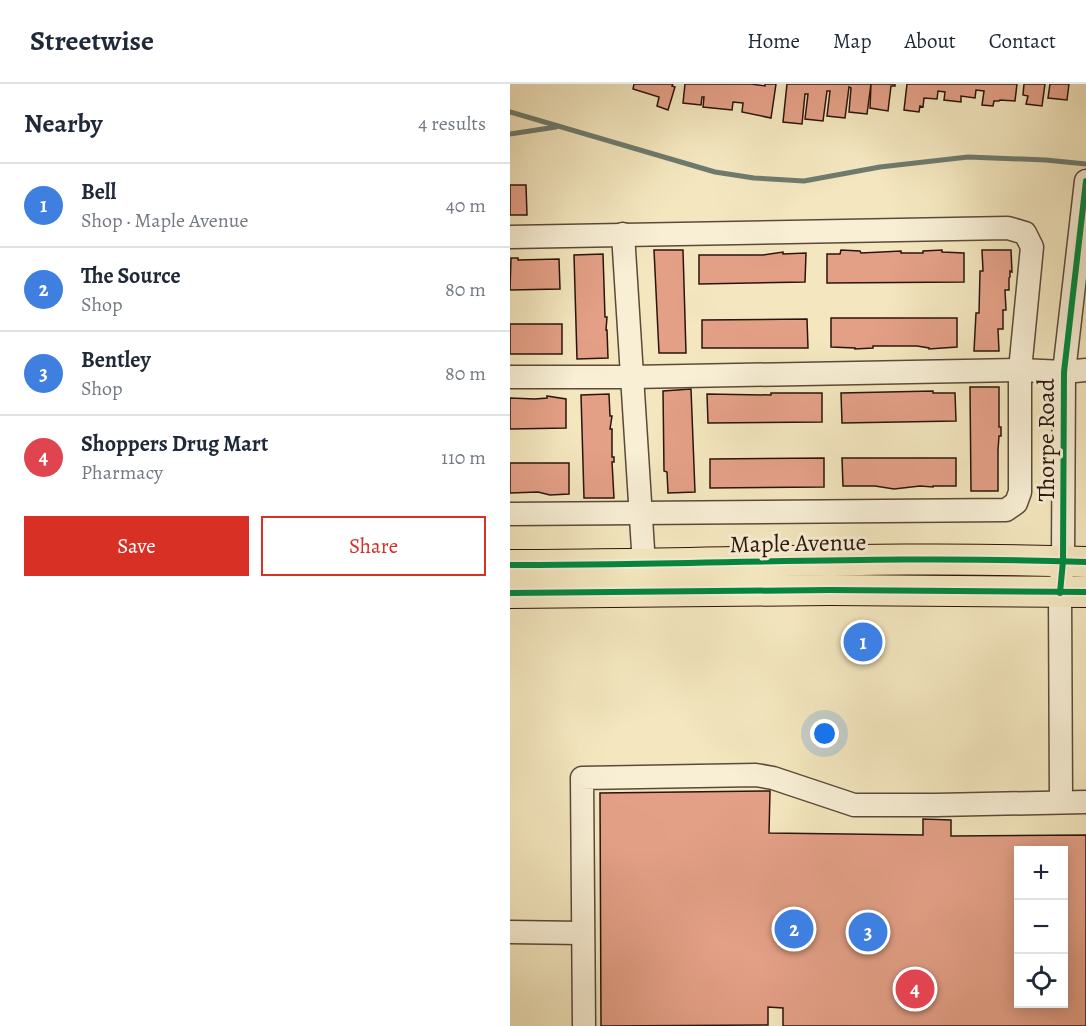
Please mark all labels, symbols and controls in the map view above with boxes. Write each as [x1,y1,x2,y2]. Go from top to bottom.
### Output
text: Streetwise [30,22,154,60]
text: Home [747,27,800,55]
text: Map [833,27,871,55]
text: About [904,27,956,55]
text: Contact [989,27,1056,55]
text: Nearby [24,106,103,141]
text: 4 results [418,110,486,137]
text: Bell [81,177,116,207]
text: 1 [40,192,47,219]
text: 40 m [446,192,486,219]
text: Shop · Maple Avenue [81,207,248,234]
text: The Source [81,261,181,291]
text: 2 [39,276,48,303]
text: 80 m [445,276,486,303]
text: Shop [81,291,123,318]
text: Bentley [81,345,151,375]
text: 3 [39,360,48,387]
text: 80 m [445,360,486,387]
text: Shop [81,375,123,402]
street label: Thorpe Road [1030,378,1062,502]
text: Shoppers Drug Mart [81,429,268,459]
text: 4 [39,444,48,471]
text: 110 m [441,444,486,471]
text: Pharmacy [81,459,163,486]
button: Save [24,516,249,576]
button: Share [261,516,486,576]
street label: Maple Avenue [729,526,867,560]
pin: 1 [844,620,882,664]
your location [810,719,839,748]
map controls [1014,846,1068,1008]
button: + [1014,846,1068,900]
button: − [1014,900,1068,954]
pin: 2 [774,906,814,952]
pin: 3 [848,910,888,954]
button: locate [1014,954,1068,1008]
pin: 4 [896,966,934,1012]

